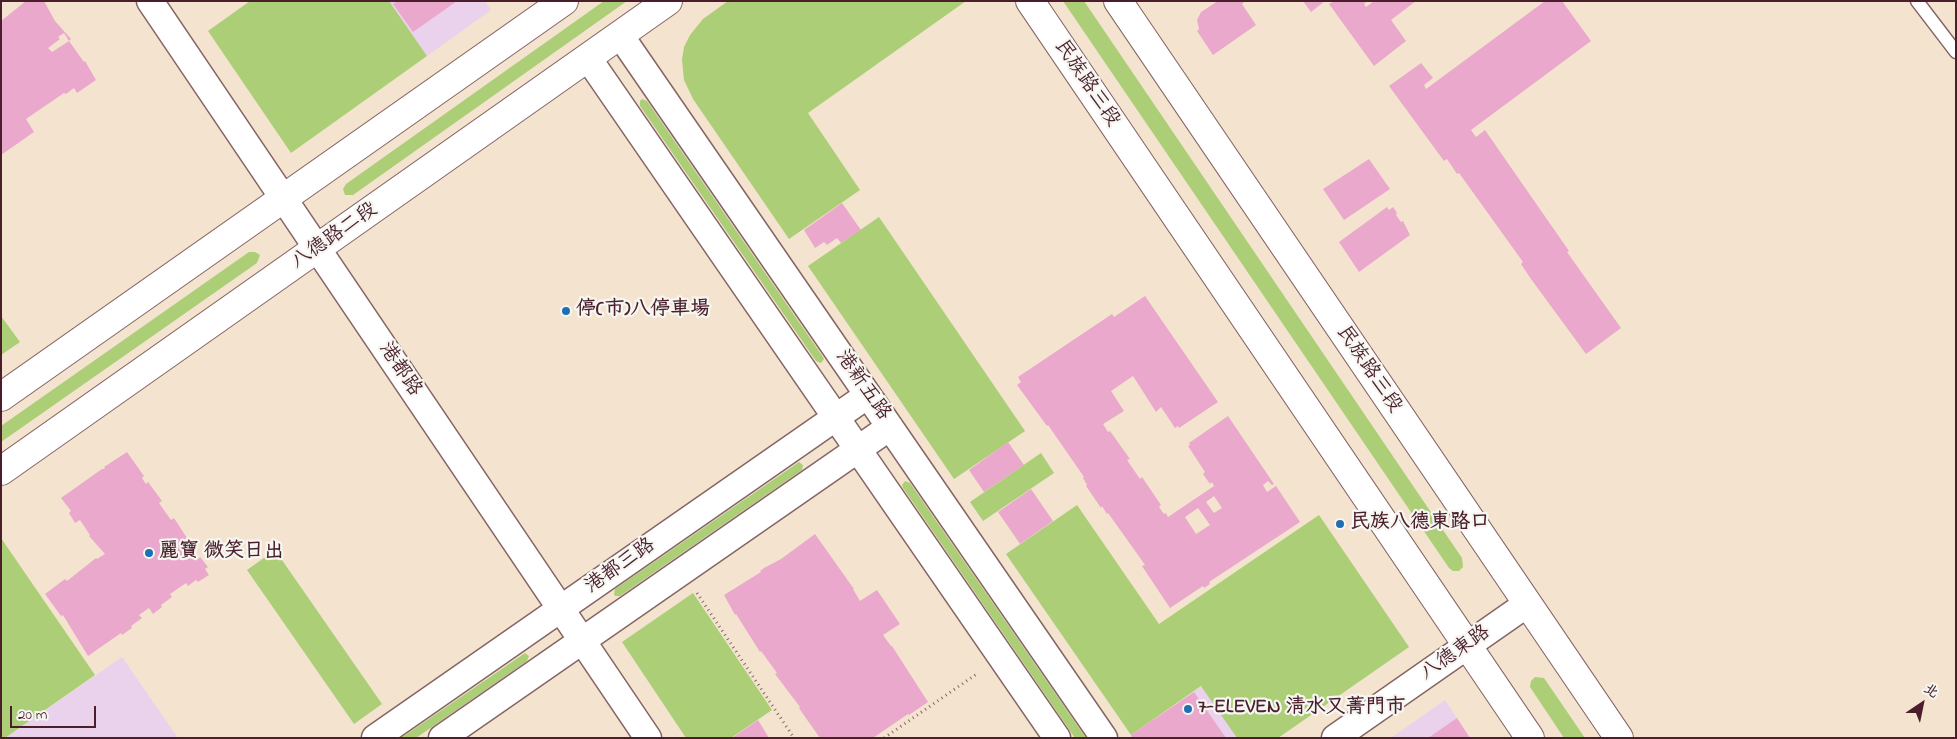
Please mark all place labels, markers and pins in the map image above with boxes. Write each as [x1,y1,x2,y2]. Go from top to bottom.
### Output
place label: 停(市)八停車場 [576,299,710,323]
marker: 停(市)八停車場 [560,305,572,317]
place label: 民族八德東路口 [1350,512,1490,536]
marker: 民族八德東路口 [1334,518,1346,530]
place label: 麗寶 微笑日出 [159,541,284,565]
marker: 麗寶 微笑日出 [143,547,155,559]
place label: 7-ELEVEN 清水又菁門市 [1198,697,1405,721]
marker: 7-ELEVEN 清水又菁門市 [1182,703,1194,715]

